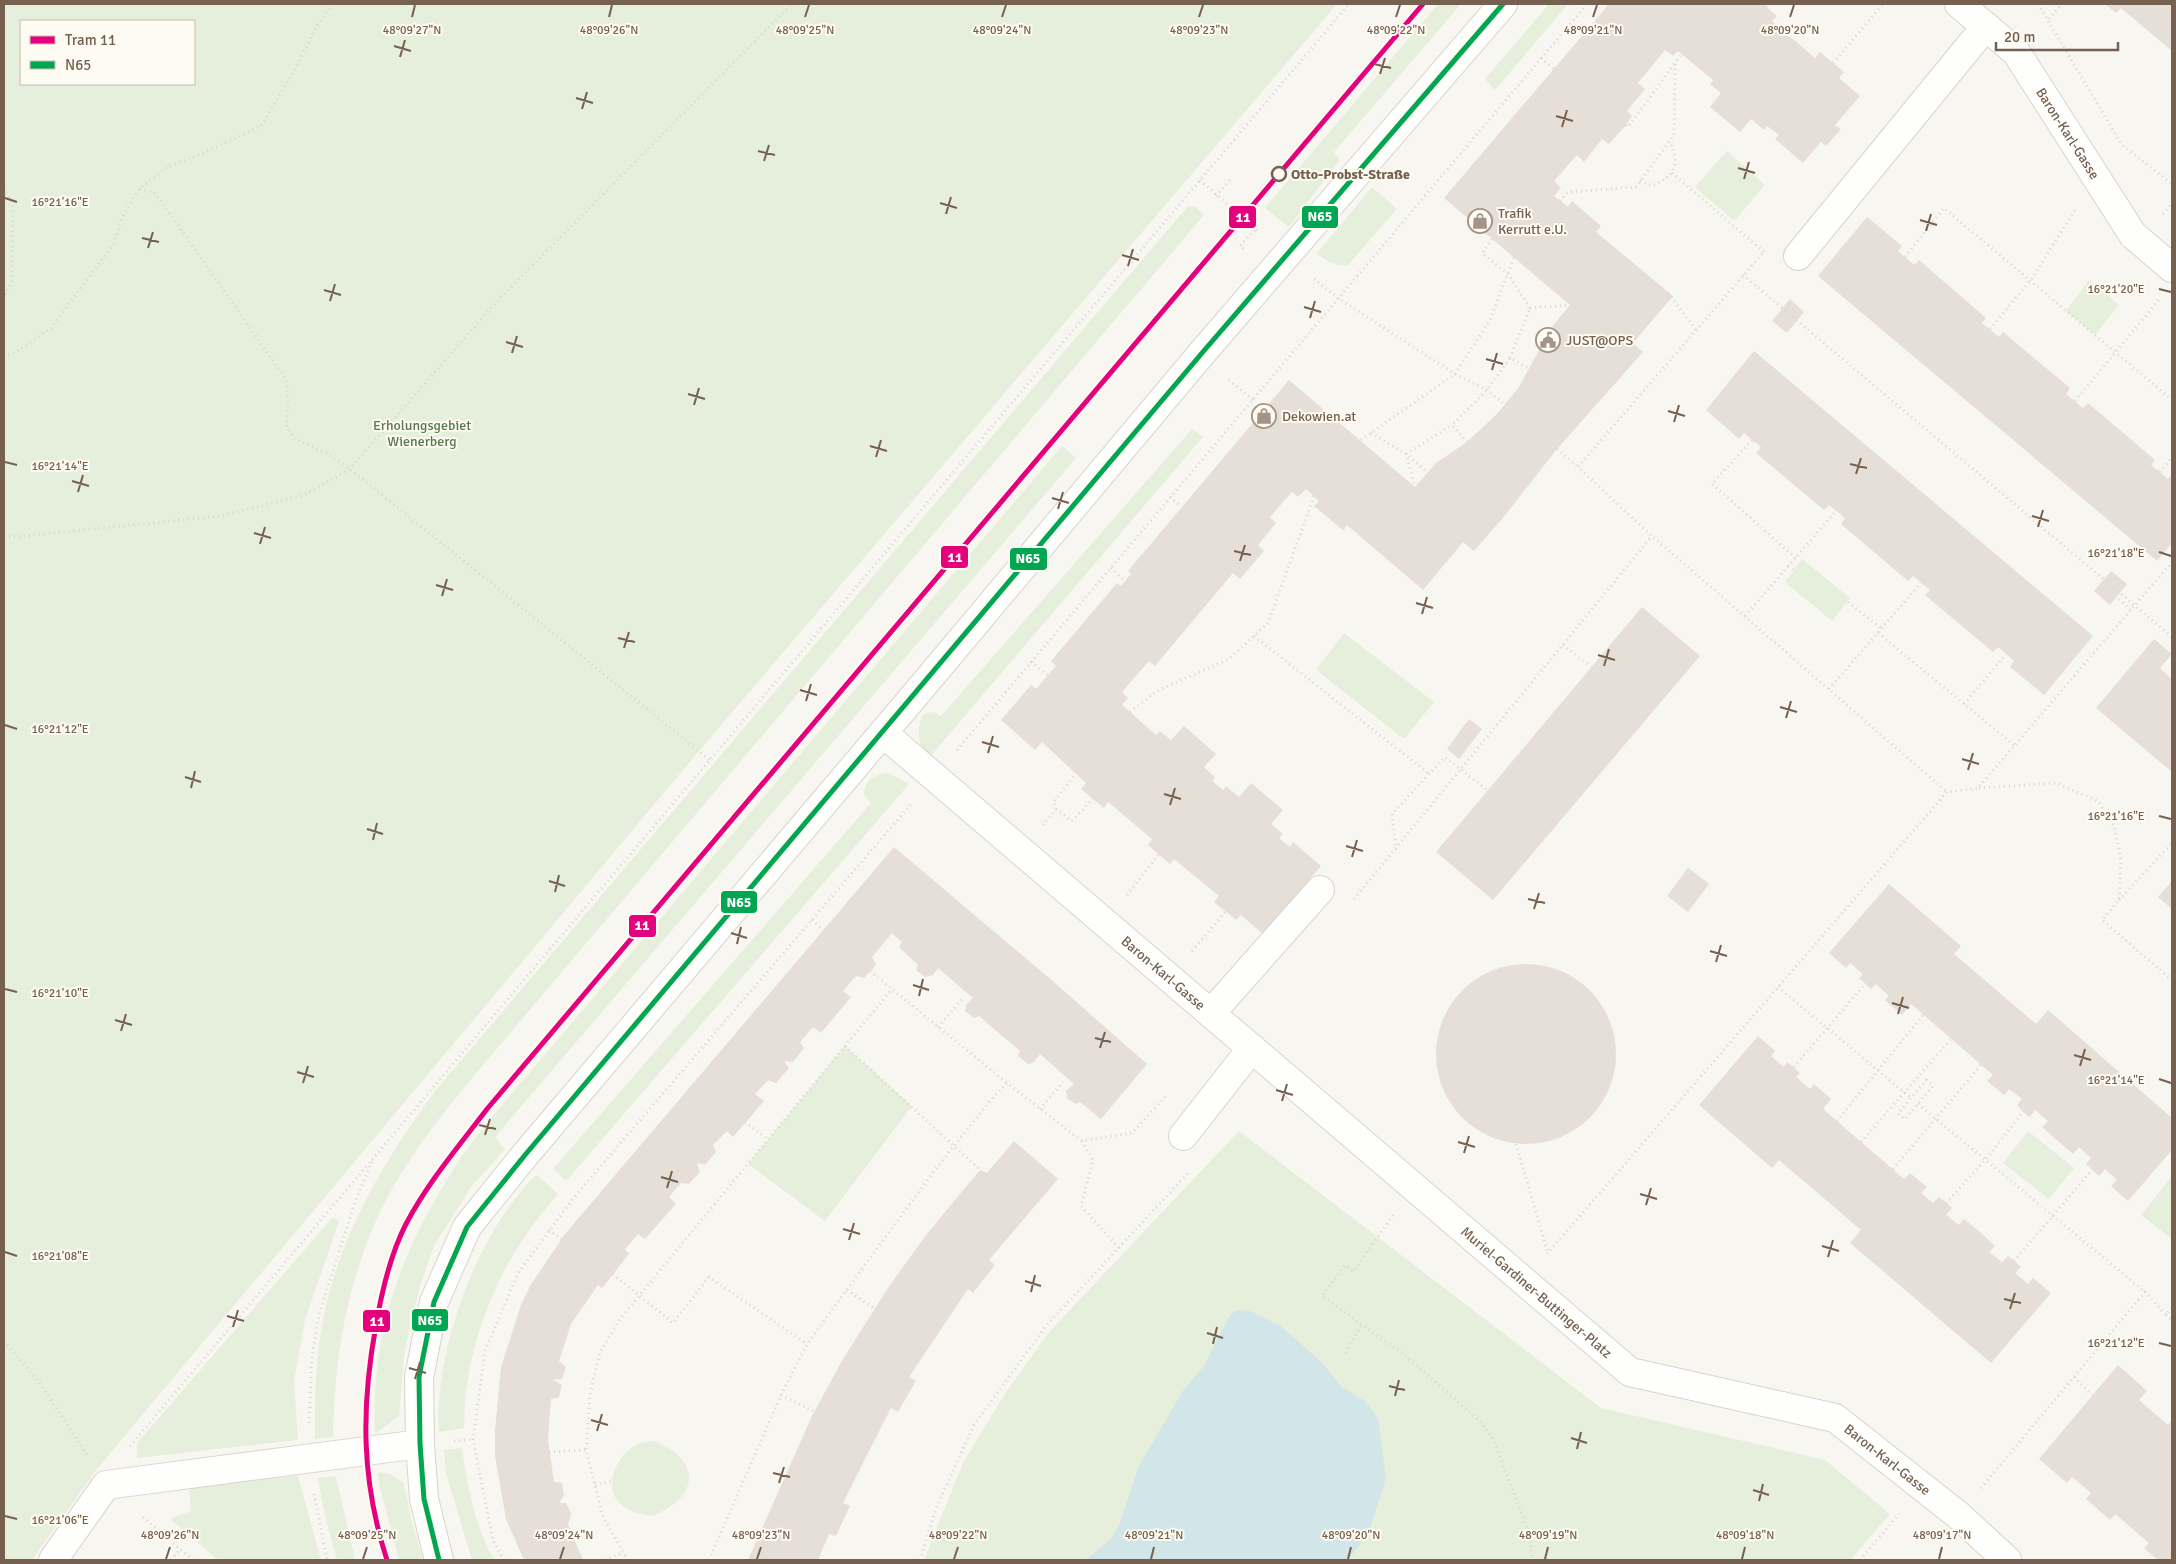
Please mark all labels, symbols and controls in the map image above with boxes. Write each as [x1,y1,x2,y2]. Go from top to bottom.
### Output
legend [20,20,195,85]
scale bar [1996,20,2118,52]
text: 48°09'27"N [383,23,441,38]
text: 48°09'26"N [580,23,638,38]
text: 48°09'25"N [776,23,834,38]
text: 48°09'24"N [973,23,1031,38]
text: 48°09'23"N [1170,23,1228,38]
text: 48°09'22"N [1367,23,1425,38]
text: 48°09'21"N [1564,23,1622,38]
text: 48°09'20"N [1761,23,1819,38]
text: 20 m [2004,28,2035,46]
text: Tram 11 [65,31,116,49]
text: N65 [65,56,91,74]
street label: Baron-Karl-Gasse [2032,84,2103,182]
marker: Otto-Probst-Straße [1271,166,1287,182]
place label: Otto-Probst-Straße [1291,166,1410,183]
text: 16°21'16"E [31,195,89,210]
line badge: 11 [1228,205,1257,229]
line badge: N65 [1301,205,1339,229]
place label: Trafik Kerrutt e.U. [1498,205,1567,238]
text: N65 [1308,208,1332,225]
shop icon: Trafik Kerrutt e.U. [1467,208,1493,234]
text: 11 [1235,209,1251,226]
text: 16°21'20"E [2087,282,2145,297]
public building icon: JUST@OPS [1535,327,1561,353]
place label: JUST@OPS [1566,332,1633,349]
shop icon: Dekowien.at [1251,403,1277,429]
place label: Dekowien.at [1282,408,1356,425]
park label: Erholungsgebiet Wienerberg [373,417,471,450]
text: 16°21'14"E [31,459,89,474]
line badge: 11 [940,545,969,569]
text: 16°21'18"E [2087,546,2145,561]
line badge: N65 [1009,547,1048,571]
text: 11 [947,549,963,566]
text: N65 [1016,550,1040,567]
text: 16°21'12"E [31,722,89,737]
text: 16°21'16"E [2087,809,2145,824]
line badge: N65 [720,890,758,914]
text: N65 [727,894,751,911]
line badge: 11 [628,914,657,938]
text: 11 [634,917,650,934]
street label: Baron-Karl-Gasse [1118,932,1209,1014]
text: 16°21'10"E [31,986,89,1001]
text: 16°21'14"E [2087,1073,2145,1088]
street label: Muriel-Gardiner-Buttinger-Platz [1457,1223,1616,1361]
text: 16°21'08"E [31,1249,89,1264]
line badge: N65 [411,1308,449,1332]
line badge: 11 [362,1309,391,1333]
text: N65 [418,1312,442,1329]
text: 11 [369,1313,385,1330]
text: 16°21'12"E [2087,1336,2145,1351]
street label: Baron-Karl-Gasse [1841,1420,1934,1499]
text: 16°21'06"E [31,1513,89,1528]
text: 48°09'26"N [141,1528,199,1543]
text: 48°09'25"N [338,1528,396,1543]
text: 48°09'24"N [535,1528,593,1543]
text: 48°09'23"N [732,1528,790,1543]
text: 48°09'22"N [929,1528,987,1543]
text: 48°09'21"N [1125,1528,1183,1543]
text: 48°09'20"N [1322,1528,1380,1543]
text: 48°09'19"N [1519,1528,1577,1543]
text: 48°09'18"N [1716,1528,1774,1543]
text: 48°09'17"N [1913,1528,1971,1543]

